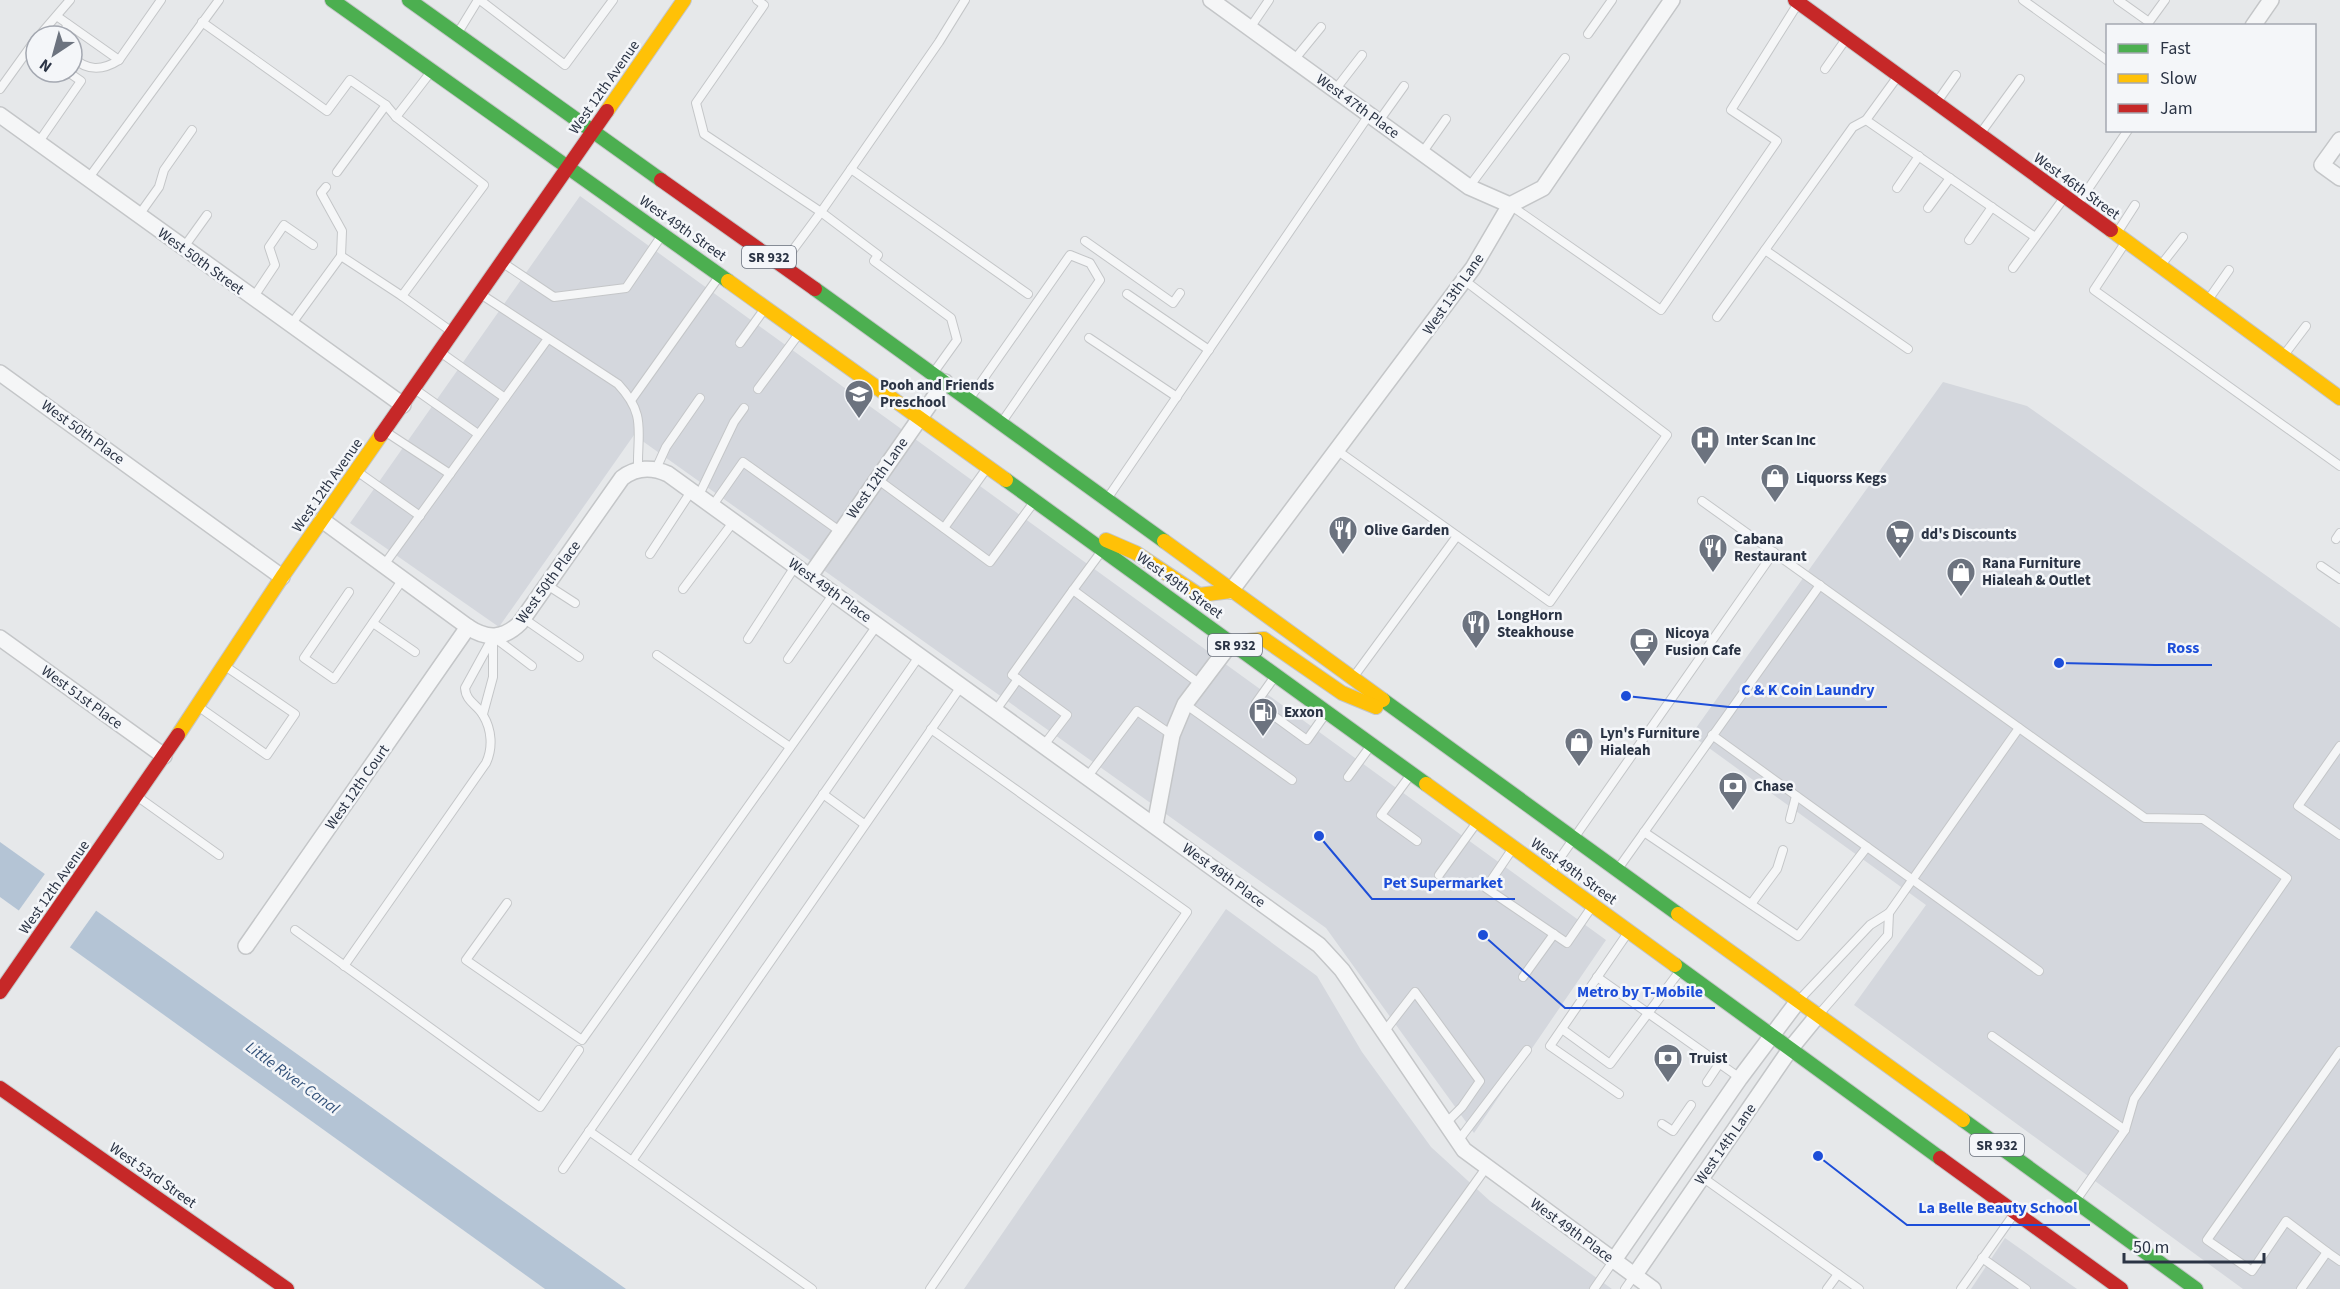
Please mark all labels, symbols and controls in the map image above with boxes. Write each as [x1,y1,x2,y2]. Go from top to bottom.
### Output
north arrow [24,24,84,84]
legend [2106,24,2316,132]
street label: West 12th Avenue [564,36,645,139]
text: Fast [2160,36,2191,61]
text: N [35,53,57,77]
text: Slow [2160,66,2197,91]
street label: West 47th Place [1312,69,1404,144]
text: Jam [2160,96,2193,121]
street label: West 46th Street [2029,148,2124,225]
street label: West 49th Street [635,191,731,266]
street label: West 50th Street [153,223,248,300]
road number: SR 932 [742,246,796,268]
street label: West 13th Lane [1418,249,1489,339]
place label: Pooh and Friends Preschool [880,375,995,413]
school or university icon: Pooh and Friends Preschool [843,378,875,420]
street label: West 50th Place [37,395,129,470]
hospital icon: Inter Scan Inc [1689,424,1721,466]
place label: Inter Scan Inc [1726,430,1816,451]
street label: West 12th Lane [842,433,913,523]
street label: West 12th Avenue [287,434,368,537]
shop icon: Liquorss Kegs [1759,462,1791,504]
place label: Liquorss Kegs [1796,468,1887,489]
restaurant icon: Olive Garden [1327,514,1359,556]
supermarket icon: dd's Discounts [1884,518,1916,560]
place label: Olive Garden [1364,520,1449,541]
place label: dd's Discounts [1921,524,2017,545]
place label: Cabana Restaurant [1734,529,1807,567]
restaurant icon: Cabana Restaurant [1697,532,1729,574]
street label: West 50th Place [511,536,586,628]
street label: West 49th Street [1132,547,1227,624]
street label: West 49th Place [784,553,876,628]
place label: Rana Furniture Hialeah & Outlet [1982,553,2091,591]
shop icon: Rana Furniture Hialeah & Outlet [1945,556,1977,598]
place label: LongHorn Steakhouse [1497,605,1574,643]
restaurant icon: LongHorn Steakhouse [1460,608,1492,650]
place label: Nicoya Fusion Cafe [1665,623,1741,661]
cafe icon: Nicoya Fusion Cafe [1628,626,1660,668]
callout: Ross [2155,631,2212,665]
road number: SR 932 [1208,634,1262,656]
text: Ross [2167,637,2199,659]
street label: West 51st Place [37,661,127,734]
callout: C & K Coin Laundry [1729,673,1887,707]
text: C & K Coin Laundry [1741,679,1875,701]
fuel station icon: Exxon [1247,696,1279,738]
place label: Exxon [1284,702,1323,723]
place label: Lyn's Furniture Hialeah [1600,723,1700,761]
shop icon: Lyn's Furniture Hialeah [1563,726,1595,768]
street label: West 12th Court [320,740,395,834]
bank icon: Chase [1717,770,1749,812]
place label: Chase [1754,776,1794,797]
street label: West 49th Street [1526,833,1621,910]
street label: West 12th Avenue [14,836,95,939]
street label: West 49th Place [1178,838,1270,913]
callout: Pet Supermarket [1372,865,1515,899]
text: Pet Supermarket [1383,872,1503,894]
callout: Metro by T-Mobile [1565,974,1715,1008]
text: Metro by T-Mobile [1577,981,1703,1003]
water label: Little River Canal [241,1036,344,1119]
bank icon: Truist [1652,1042,1684,1084]
place label: Truist [1689,1048,1728,1069]
street label: West 14th Lane [1690,1099,1761,1189]
road number: SR 932 [1970,1134,2024,1156]
street label: West 53rd Street [105,1138,201,1213]
callout: La Belle Beauty School [1907,1191,2090,1225]
street label: West 49th Place [1526,1193,1618,1268]
text: La Belle Beauty School [1918,1197,2078,1219]
scale bar [2124,1226,2264,1264]
text: 50 m [2133,1235,2169,1260]

